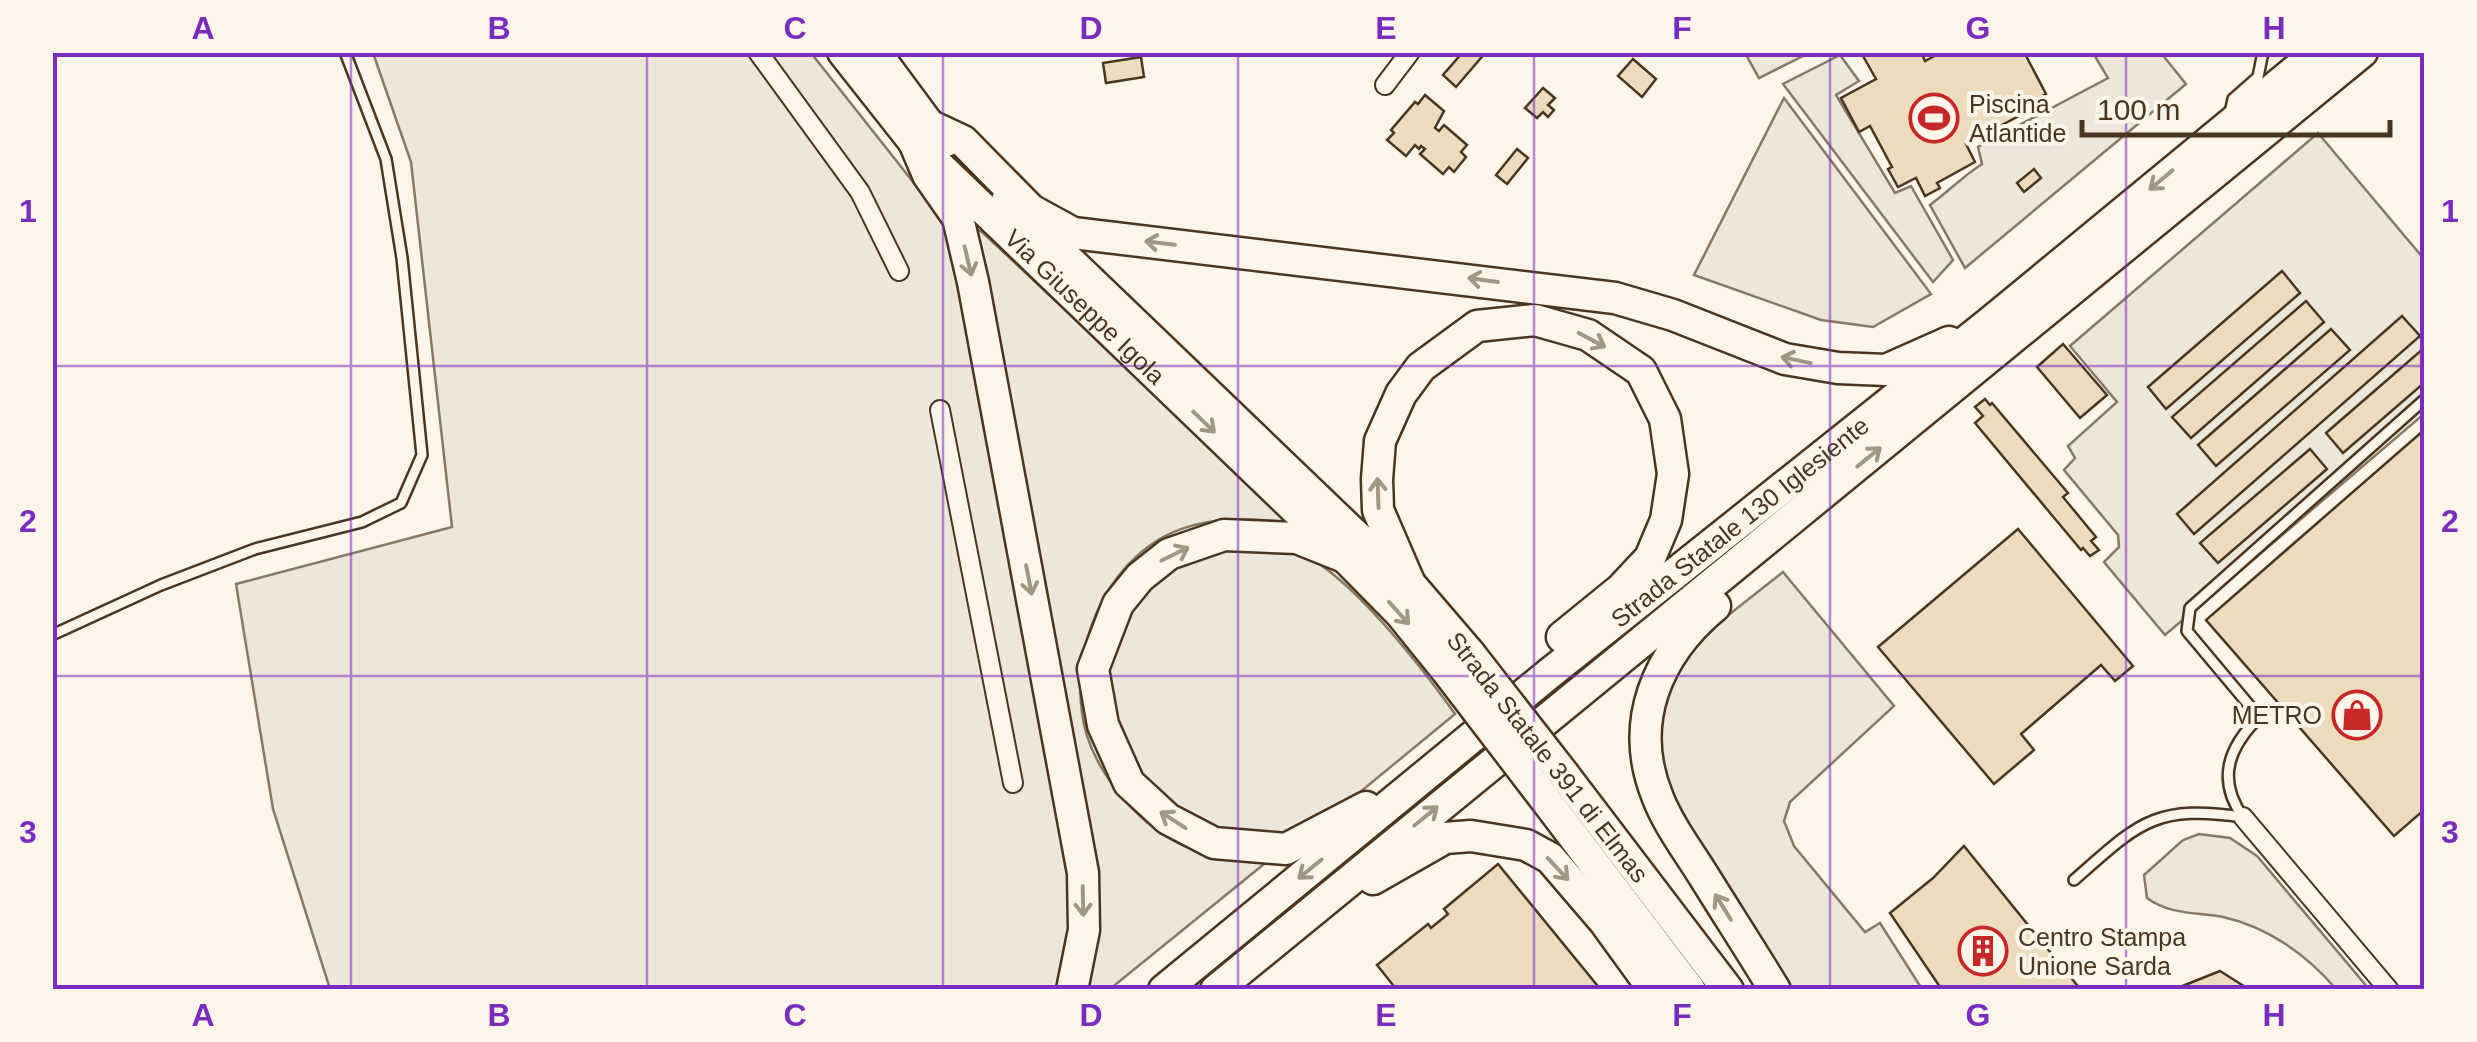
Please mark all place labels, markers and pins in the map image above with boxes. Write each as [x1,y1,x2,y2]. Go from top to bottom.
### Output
place label: Piscina Atlantide [1969,90,2066,147]
sports icon: Piscina Atlantide [1908,92,1960,144]
shop icon: METRO [2331,689,2383,741]
place label: METRO [2232,701,2322,729]
place label: Centro Stampa Unione Sarda [2018,923,2186,980]
building icon: Centro Stampa Unione Sarda [1957,925,2009,977]

